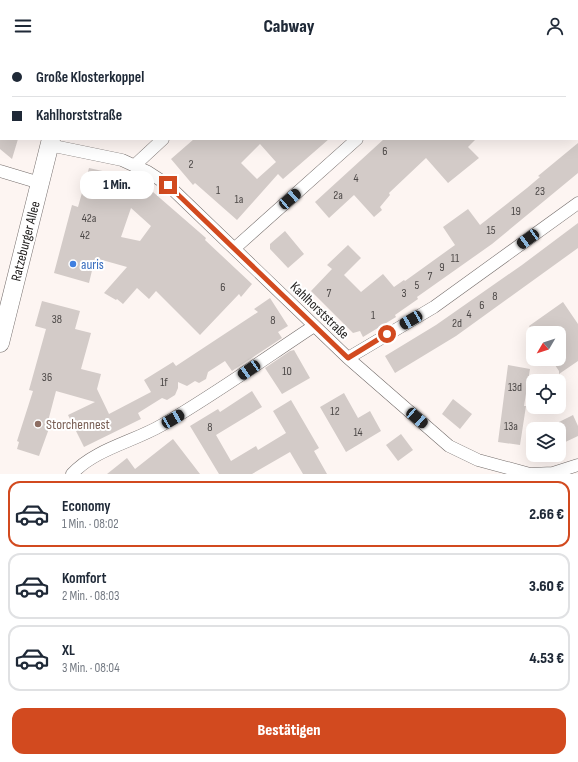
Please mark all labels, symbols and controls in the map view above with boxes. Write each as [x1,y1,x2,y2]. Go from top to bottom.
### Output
icon: menu [12,15,34,37]
icon: person [544,15,566,37]
text: Cabway [264,16,314,37]
text: Große Klosterkoppel [36,68,144,87]
text: Kahlhorststraße [36,106,122,125]
house number: 6 [382,144,388,159]
house number: 2 [189,157,194,172]
callout: 1 Min. [80,171,154,199]
house number: 4 [353,171,359,186]
route end [159,176,177,194]
text: 1 Min. [103,177,131,193]
house number: 1 [216,183,221,198]
house number: 23 [535,184,545,199]
car [277,187,303,211]
house number: 2a [333,188,343,203]
house number: 1a [235,192,244,207]
street label: Ratzeburger Allee [7,199,44,283]
house number: 19 [511,204,521,219]
house number: 42a [82,211,97,226]
house number: 15 [486,223,496,238]
car [515,227,541,251]
house number: 42 [80,228,90,243]
house number: 11 [451,251,460,266]
place label: auris [81,256,104,273]
marker: auris [68,259,78,269]
house number: 9 [439,260,445,275]
house number: 7 [428,269,433,284]
street label: Kahlhorststraße [287,278,353,343]
house number: 5 [415,278,420,293]
house number: 6 [220,280,226,295]
house number: 7 [327,286,332,301]
house number: 3 [401,286,407,301]
house number: 8 [492,289,498,304]
house number: 6 [479,298,485,313]
house number: 4 [466,307,472,322]
house number: 1 [371,308,376,323]
car [398,309,424,331]
house number: 38 [52,312,62,327]
house number: 8 [270,313,276,328]
house number: 2d [452,316,462,331]
route start [378,325,396,343]
north arrow [526,326,566,366]
map controls [526,326,566,462]
car [236,358,262,382]
house number: 10 [282,364,292,379]
house number: 36 [42,370,52,385]
button: locate [526,374,566,414]
house number: 1f [160,375,168,390]
house number: 13d [508,380,522,395]
house number: 12 [330,404,340,419]
car [404,406,430,430]
car [160,408,186,430]
place label: Storchennest [46,416,110,433]
marker: Storchennest [33,419,43,429]
house number: 13a [504,419,518,434]
house number: 8 [207,420,213,435]
button: layers [526,422,566,462]
house number: 14 [353,425,363,440]
icon: car [14,496,50,532]
text: Economy [62,497,111,516]
text: 2.66 € [529,505,564,524]
text: 1 Min. · 08:02 [62,516,119,532]
icon: car [14,568,50,604]
text: Komfort [62,569,106,588]
text: 3.60 € [529,577,564,596]
text: 2 Min. · 08:03 [62,588,120,604]
icon: car [14,640,50,676]
text: XL [62,641,75,660]
text: 4.53 € [529,649,564,668]
text: 3 Min. · 08:04 [62,660,120,676]
button: Bestätigen [12,708,566,754]

